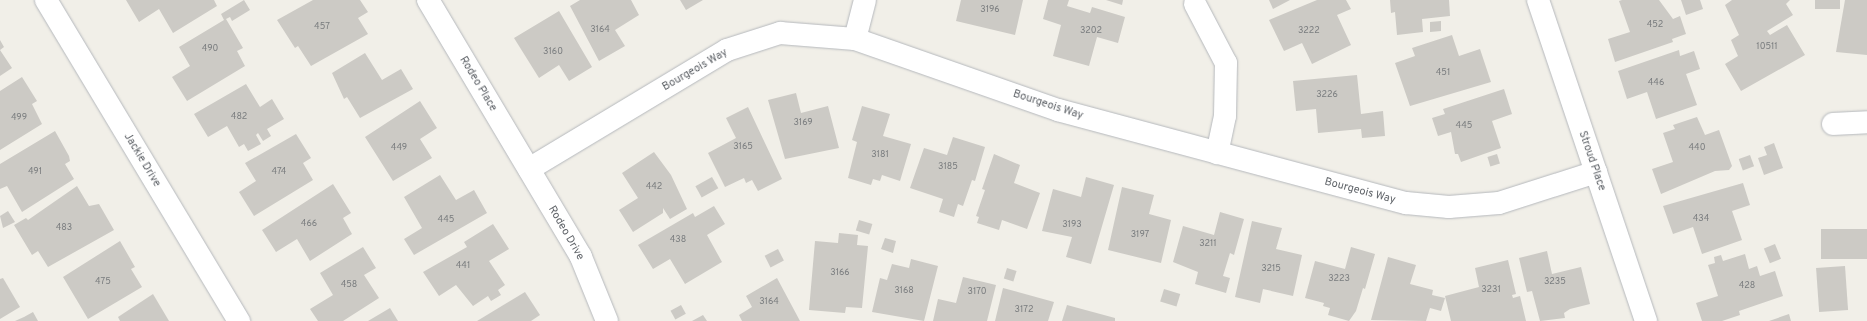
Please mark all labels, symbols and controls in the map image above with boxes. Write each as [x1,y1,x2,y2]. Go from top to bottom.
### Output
house number: 3196 [980,5,1000,15]
house number: 452 [1647,20,1663,30]
house number: 457 [314,22,330,32]
house number: 3164 [590,25,610,35]
house number: 3202 [1080,26,1102,36]
house number: 3222 [1298,26,1320,36]
house number: 10511 [1756,42,1778,52]
house number: 490 [202,44,218,54]
street label: Bourgeois Way [660,46,730,94]
house number: 3160 [543,47,563,57]
street label: Rodeo Place [456,54,500,114]
house number: 451 [1436,68,1450,78]
house number: 446 [1648,78,1664,88]
street label: Bourgeois Way [1011,87,1085,123]
house number: 3226 [1316,90,1338,100]
house number: 482 [231,112,247,122]
house number: 499 [11,113,27,123]
house number: 3169 [793,118,813,128]
house number: 445 [1456,121,1472,131]
street label: Stroud Place [1576,129,1608,193]
street label: Jackie Drive [121,131,163,189]
house number: 3165 [733,142,753,152]
house number: 449 [391,143,407,153]
house number: 440 [1689,143,1705,153]
house number: 3181 [871,150,889,160]
house number: 3185 [938,162,958,172]
house number: 491 [28,167,42,177]
house number: 474 [272,167,286,177]
street label: Bourgeois Way [1323,175,1397,207]
house number: 442 [646,182,662,192]
street label: Rodeo Drive [545,204,587,262]
house number: 434 [1693,214,1709,224]
house number: 445 [438,215,454,225]
house number: 466 [301,219,317,229]
house number: 3193 [1062,220,1082,230]
house number: 483 [56,223,72,233]
house number: 3197 [1131,230,1149,240]
house number: 438 [670,235,686,245]
house number: 3211 [1199,239,1217,249]
house number: 441 [456,261,470,271]
house number: 3215 [1261,264,1281,274]
house number: 3166 [830,268,850,278]
house number: 3223 [1328,274,1350,284]
house number: 475 [95,277,111,287]
house number: 3235 [1544,277,1566,287]
house number: 458 [341,280,357,290]
house number: 428 [1739,281,1755,291]
house number: 3231 [1481,285,1501,295]
house number: 3168 [894,286,914,296]
house number: 3170 [968,287,986,297]
house number: 3164 [759,297,779,307]
house number: 3172 [1015,305,1033,315]

